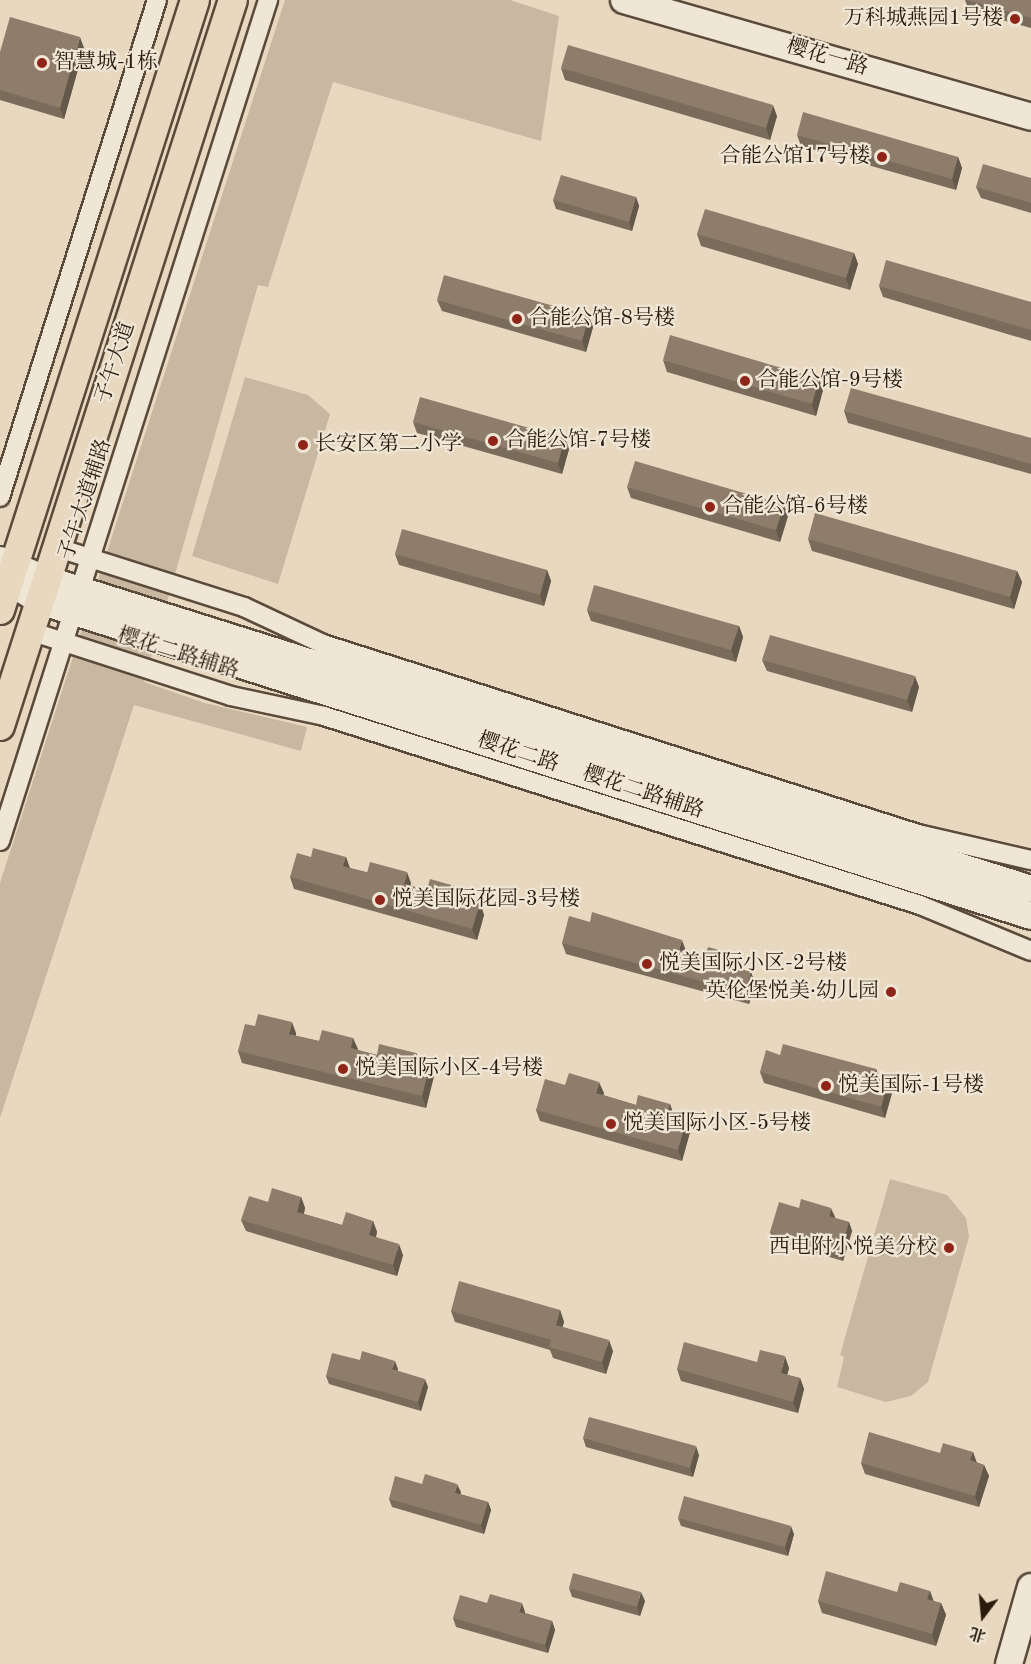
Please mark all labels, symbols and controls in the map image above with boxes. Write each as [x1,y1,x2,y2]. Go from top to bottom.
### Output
place label: 万科城燕园1号楼 [844,6,1003,32]
marker: 万科城燕园1号楼 [1008,12,1022,26]
street label: 樱花一路 [783,34,871,82]
place label: 智慧城-1栋 [54,50,158,76]
marker: 智慧城-1栋 [35,56,49,70]
place label: 合能公馆17号楼 [720,144,870,170]
marker: 合能公馆17号楼 [875,150,889,164]
place label: 合能公馆-8号楼 [529,306,675,332]
marker: 合能公馆-8号楼 [510,312,524,326]
street label: 子午大道 [91,319,141,407]
place label: 合能公馆-9号楼 [757,368,903,394]
marker: 合能公馆-9号楼 [738,374,752,388]
place label: 合能公馆-7号楼 [505,428,651,454]
place label: 长安区第二小学 [315,432,462,458]
marker: 合能公馆-7号楼 [486,434,500,448]
street label: 子午大道辅路 [55,436,117,564]
marker: 长安区第二小学 [296,438,310,452]
place label: 合能公馆-6号楼 [722,494,868,520]
marker: 合能公馆-6号楼 [703,500,717,514]
street label: 樱花二路辅路 [114,624,242,684]
street label: 樱花二路 [474,728,562,778]
street label: 樱花二路辅路 [579,762,707,824]
place label: 悦美国际花园-3号楼 [392,887,580,913]
marker: 悦美国际花园-3号楼 [373,893,387,907]
place label: 悦美国际小区-2号楼 [659,951,847,977]
marker: 悦美国际小区-2号楼 [640,957,654,971]
place label: 英伦堡悦美·幼儿园 [705,979,879,1005]
marker: 英伦堡悦美·幼儿园 [884,985,898,999]
place label: 悦美国际小区-4号楼 [355,1056,543,1082]
marker: 悦美国际小区-4号楼 [336,1062,350,1076]
place label: 悦美国际-1号楼 [838,1073,984,1099]
marker: 悦美国际-1号楼 [819,1079,833,1093]
place label: 悦美国际小区-5号楼 [623,1111,811,1137]
marker: 悦美国际小区-5号楼 [604,1117,618,1131]
place label: 西电附小悦美分校 [769,1235,937,1261]
marker: 西电附小悦美分校 [942,1241,956,1255]
north arrow [953,1586,1013,1646]
text: 北 [968,1623,988,1643]

